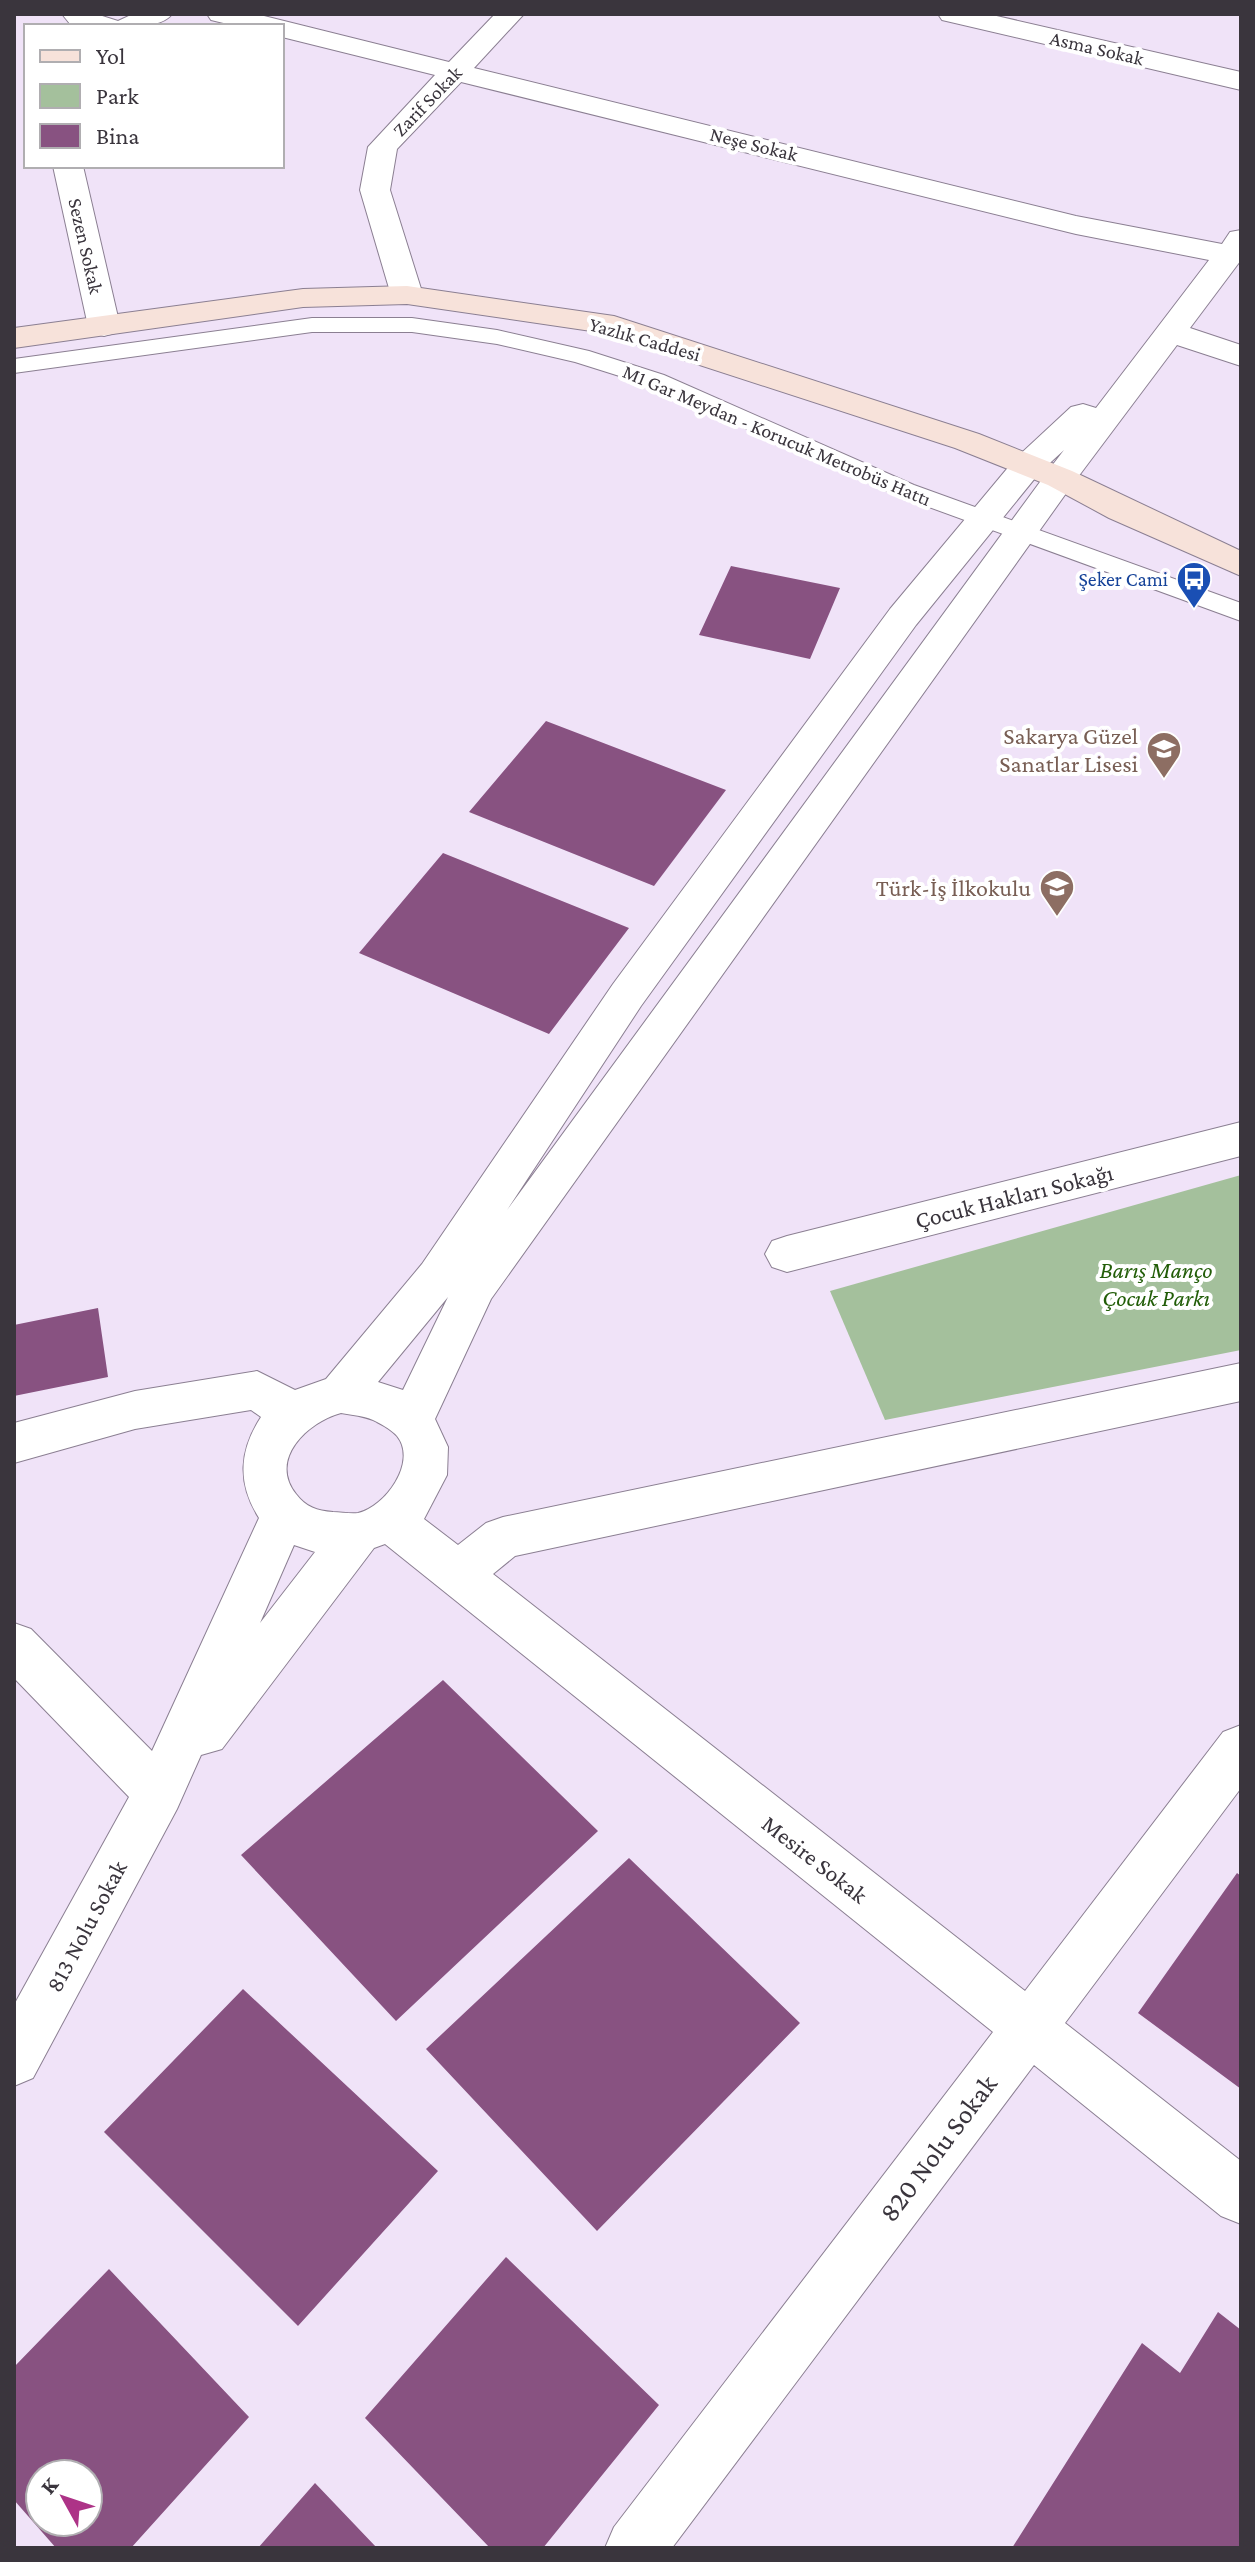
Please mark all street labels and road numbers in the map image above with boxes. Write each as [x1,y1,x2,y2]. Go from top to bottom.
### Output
street label: Asma Sokak [1048,27,1147,70]
street label: Zarif Sokak [388,61,466,141]
street label: Neşe Sokak [708,122,801,167]
street label: Sezen Sokak [64,196,108,296]
street label: Yazlık Caddesi [587,313,703,365]
street label: M1 Gar Meydan - Korucuk Metrobüs Hattı [619,360,934,511]
street label: Çocuk Hakları Sokağı [912,1158,1116,1234]
street label: Mesire Sokak [757,1809,873,1909]
street label: 813 Nolu Sokak [40,1855,132,1996]
street label: 820 Nolu Sokak [873,2068,1004,2227]

